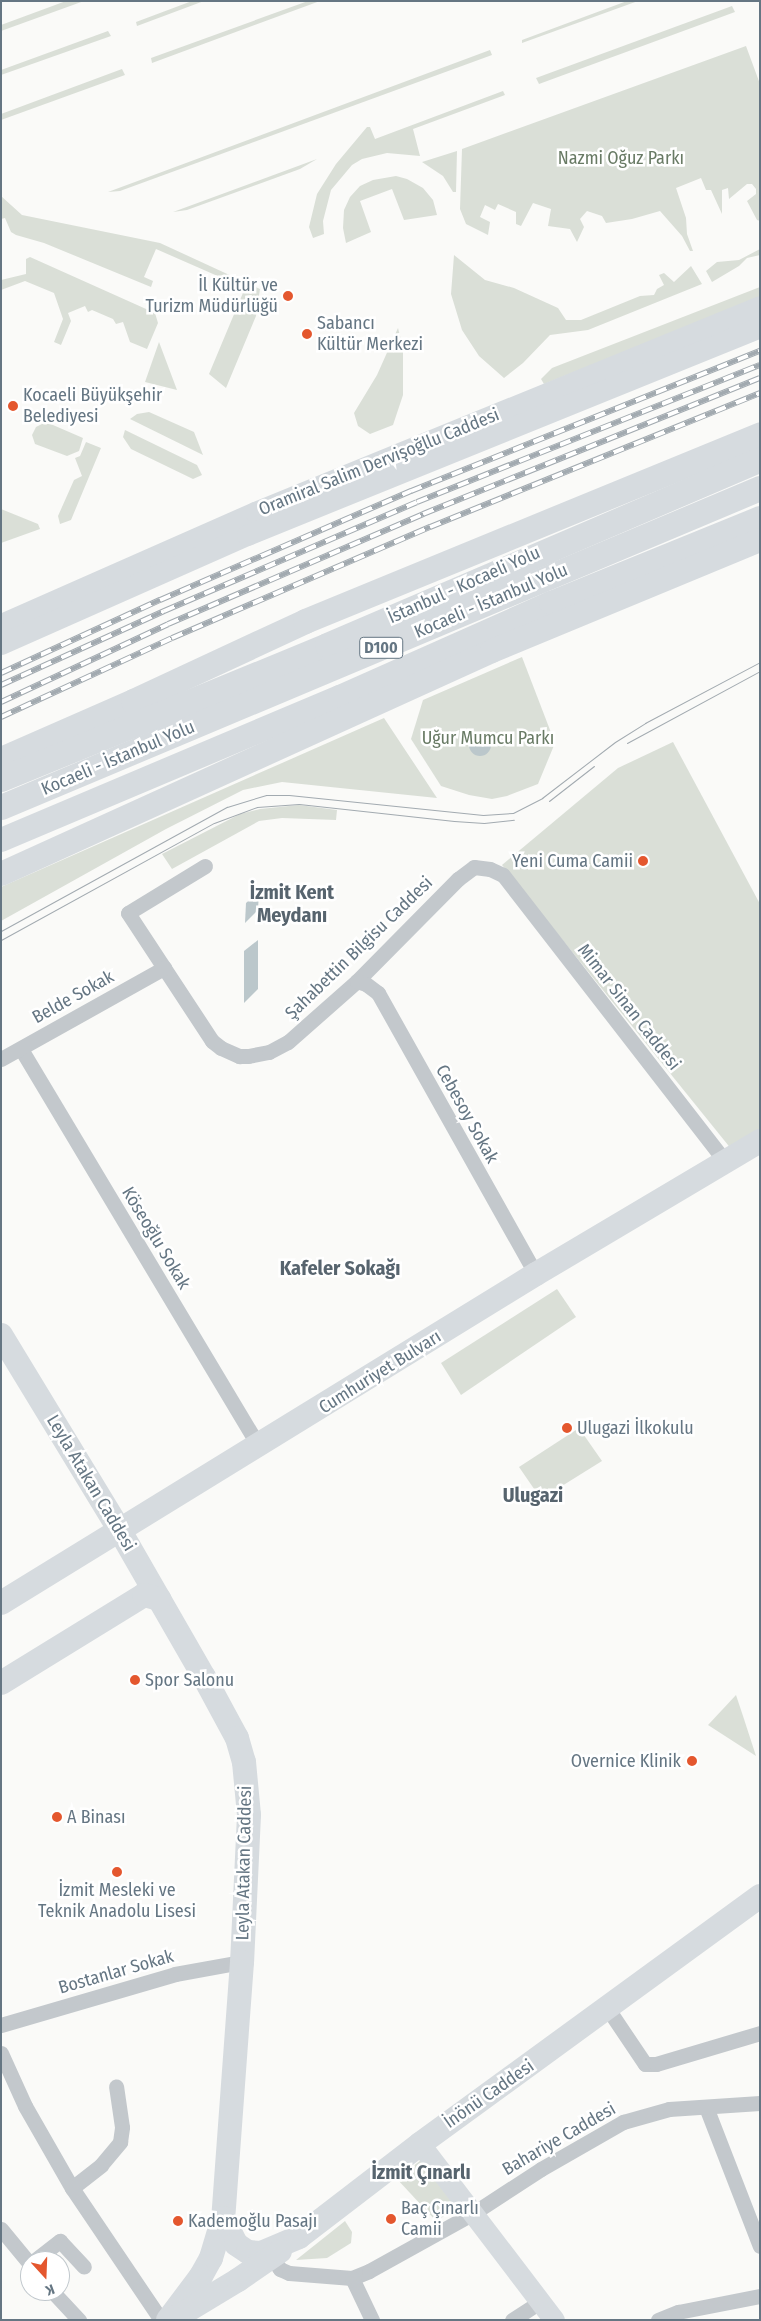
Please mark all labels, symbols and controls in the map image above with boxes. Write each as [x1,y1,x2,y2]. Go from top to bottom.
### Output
park label: Nazmi Oğuz Parkı [558,147,684,169]
place label: İl Kültür ve Turizm Müdürlüğü [146,275,278,318]
marker: İl Kültür ve Turizm Müdürlüğü [282,290,294,302]
place label: Sabancı Kültür Merkezi [317,313,423,356]
marker: Sabancı Kültür Merkezi [301,328,313,340]
place label: Kocaeli Büyükşehir Belediyesi [23,385,162,428]
marker: Kocaeli Büyükşehir Belediyesi [7,400,19,412]
street label: Oramiral Salim Dervişoğllu Caddesi [256,404,502,520]
street label: İstanbul - Kocaeli Yolu [385,542,543,628]
street label: Kocaeli - İstanbul Yolu [411,559,571,643]
road number: D100 [358,634,404,661]
street label: Kocaeli - İstanbul Yolu [38,716,198,800]
park label: Uğur Mumcu Parkı [422,727,554,749]
place label: Yeni Cuma Camii [512,850,633,872]
marker: Yeni Cuma Camii [637,855,649,867]
street label: Şahabettin Bilgisu Caddesi [281,872,437,1024]
district label: İzmit Kent Meydanı [250,881,334,928]
street label: Mimar Sinan Caddesi [573,940,685,1074]
street label: Belde Sokak [28,966,118,1028]
street label: Cebesoy Sokak [431,1061,503,1167]
street label: Köseoğlu Sokak [117,1183,195,1293]
district label: Kafeler Sokağı [280,1256,400,1280]
street label: Cumhuriyet Bulvarı [315,1326,445,1418]
street label: Leyla Atakan Caddesi [42,1411,140,1555]
place label: Ulugazi İlkokulu [577,1417,694,1439]
marker: Ulugazi İlkokulu [561,1422,573,1434]
district label: Ulugazi [503,1483,563,1507]
place label: Spor Salonu [145,1669,234,1691]
marker: Spor Salonu [129,1674,141,1686]
place label: Overnice Klinik [571,1750,681,1772]
marker: Overnice Klinik [685,1754,699,1768]
street label: Leyla Atakan Caddesi [232,1785,256,1941]
place label: A Binası [67,1806,125,1828]
marker: A Binası [51,1811,63,1823]
marker: İzmit Mesleki ve Teknik Anadolu Lisesi [111,1866,123,1878]
place label: İzmit Mesleki ve Teknik Anadolu Lisesi [38,1880,196,1922]
street label: Bostanlar Sokak [56,1945,176,1999]
street label: İnönü Caddesi [440,2055,538,2133]
street label: Bahariye Caddesi [499,2098,619,2180]
district label: İzmit Çınarlı [371,2160,471,2184]
place label: Baç Çınarlı Camii [401,2198,479,2240]
place label: Kademoğlu Pasajı [188,2210,317,2232]
marker: Baç Çınarlı Camii [385,2213,397,2225]
marker: Kademoğlu Pasajı [172,2215,184,2227]
north arrow [20,2251,70,2301]
text: K [43,2280,57,2299]

